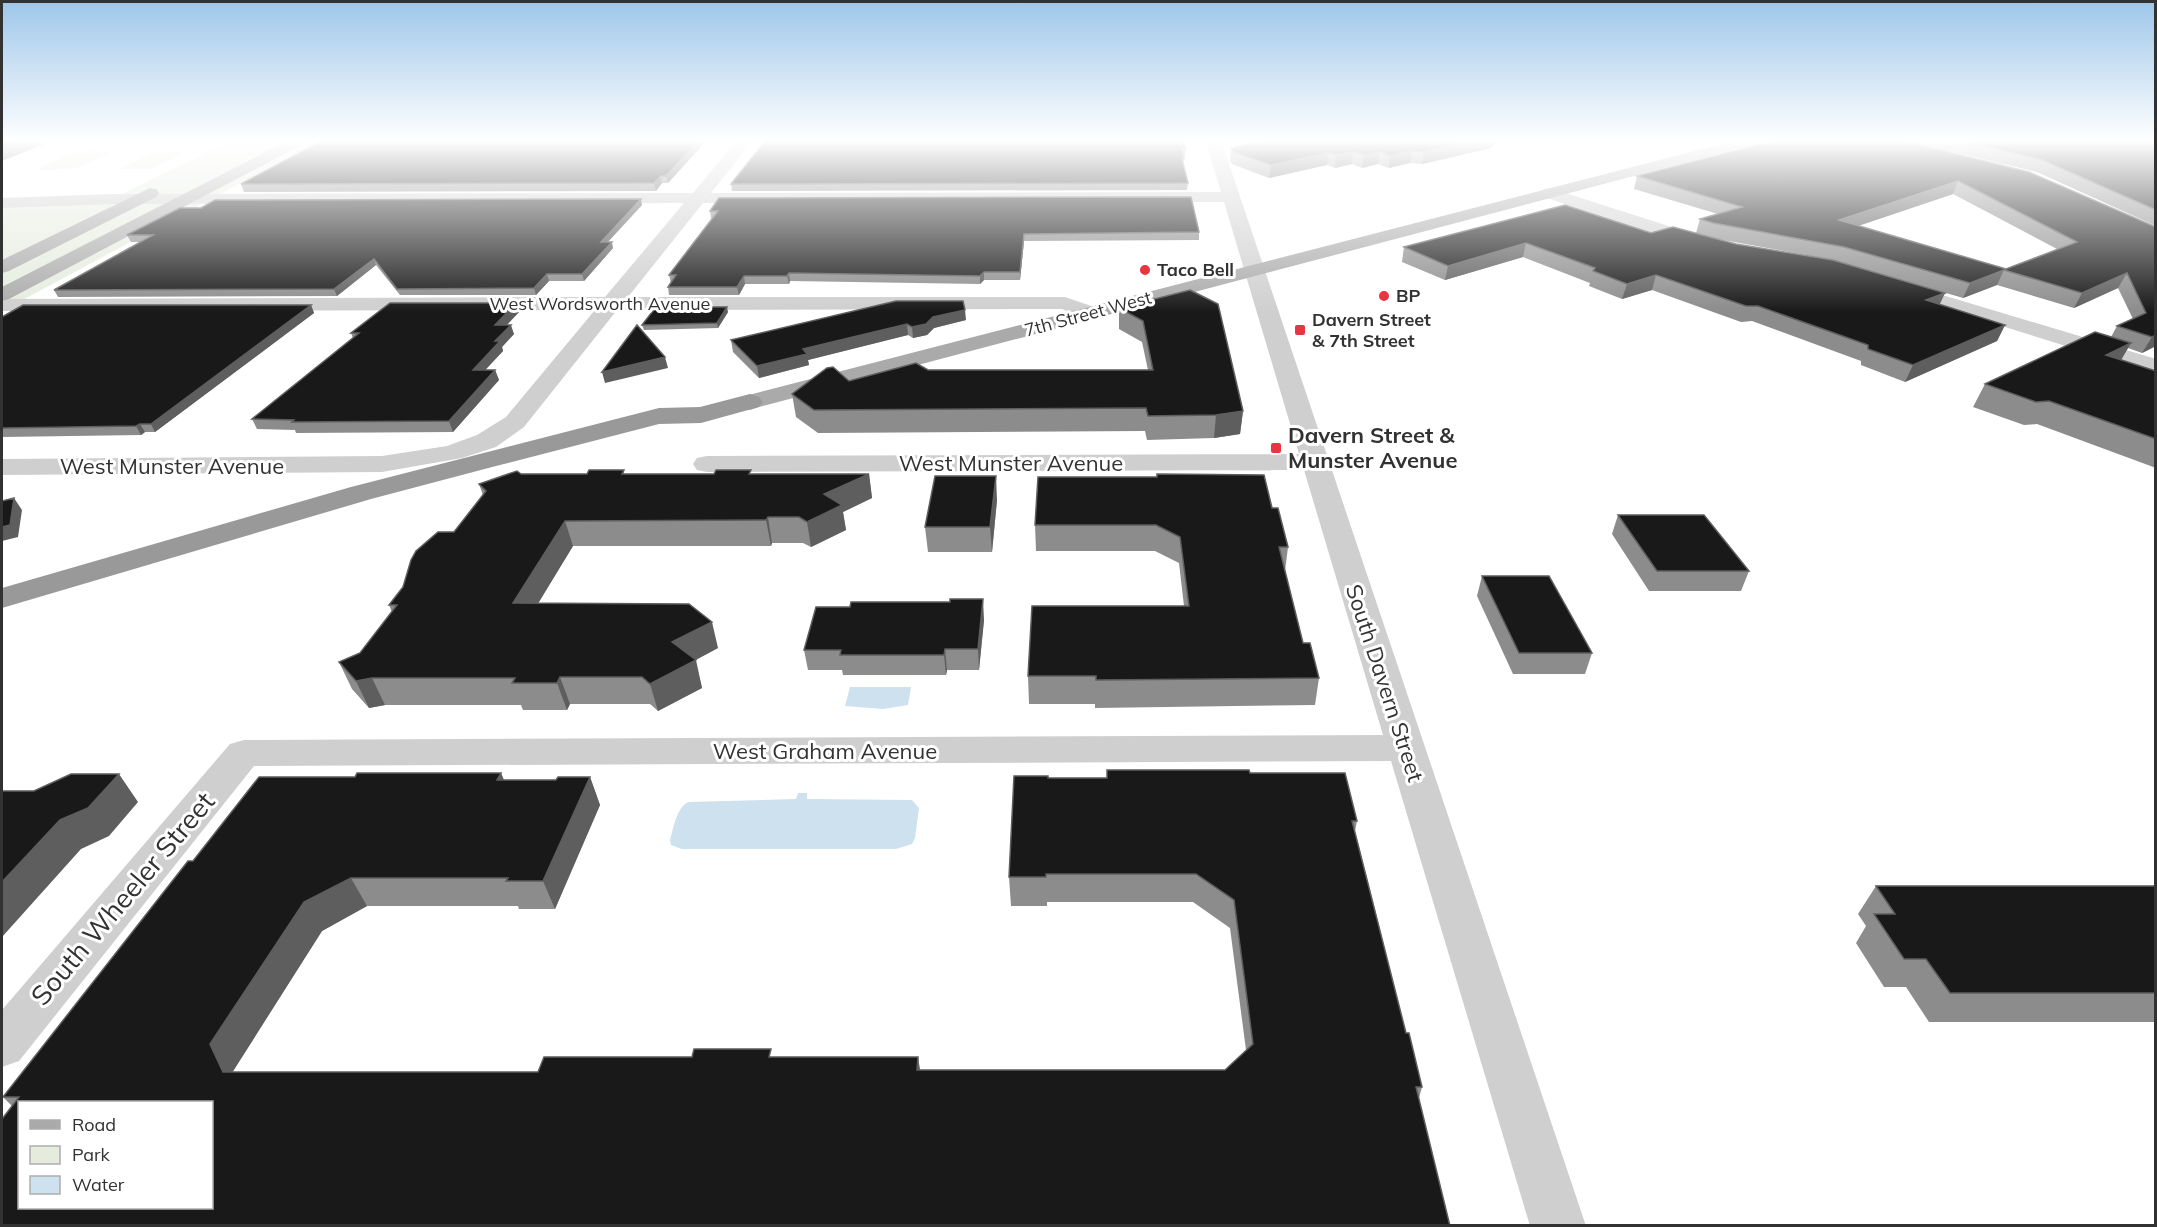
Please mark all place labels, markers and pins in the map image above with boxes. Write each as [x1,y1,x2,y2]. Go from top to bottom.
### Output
place label: Taco Bell [1157,258,1234,281]
marker: Taco Bell [1138,263,1152,277]
place label: BP [1396,284,1420,307]
marker: BP [1377,289,1391,303]
place label: Davern Street & 7th Street [1312,308,1431,352]
marker: Davern Street & 7th Street [1293,323,1307,337]
place label: Davern Street & Munster Avenue [1288,421,1458,474]
marker: Davern Street & Munster Avenue [1269,441,1283,455]

